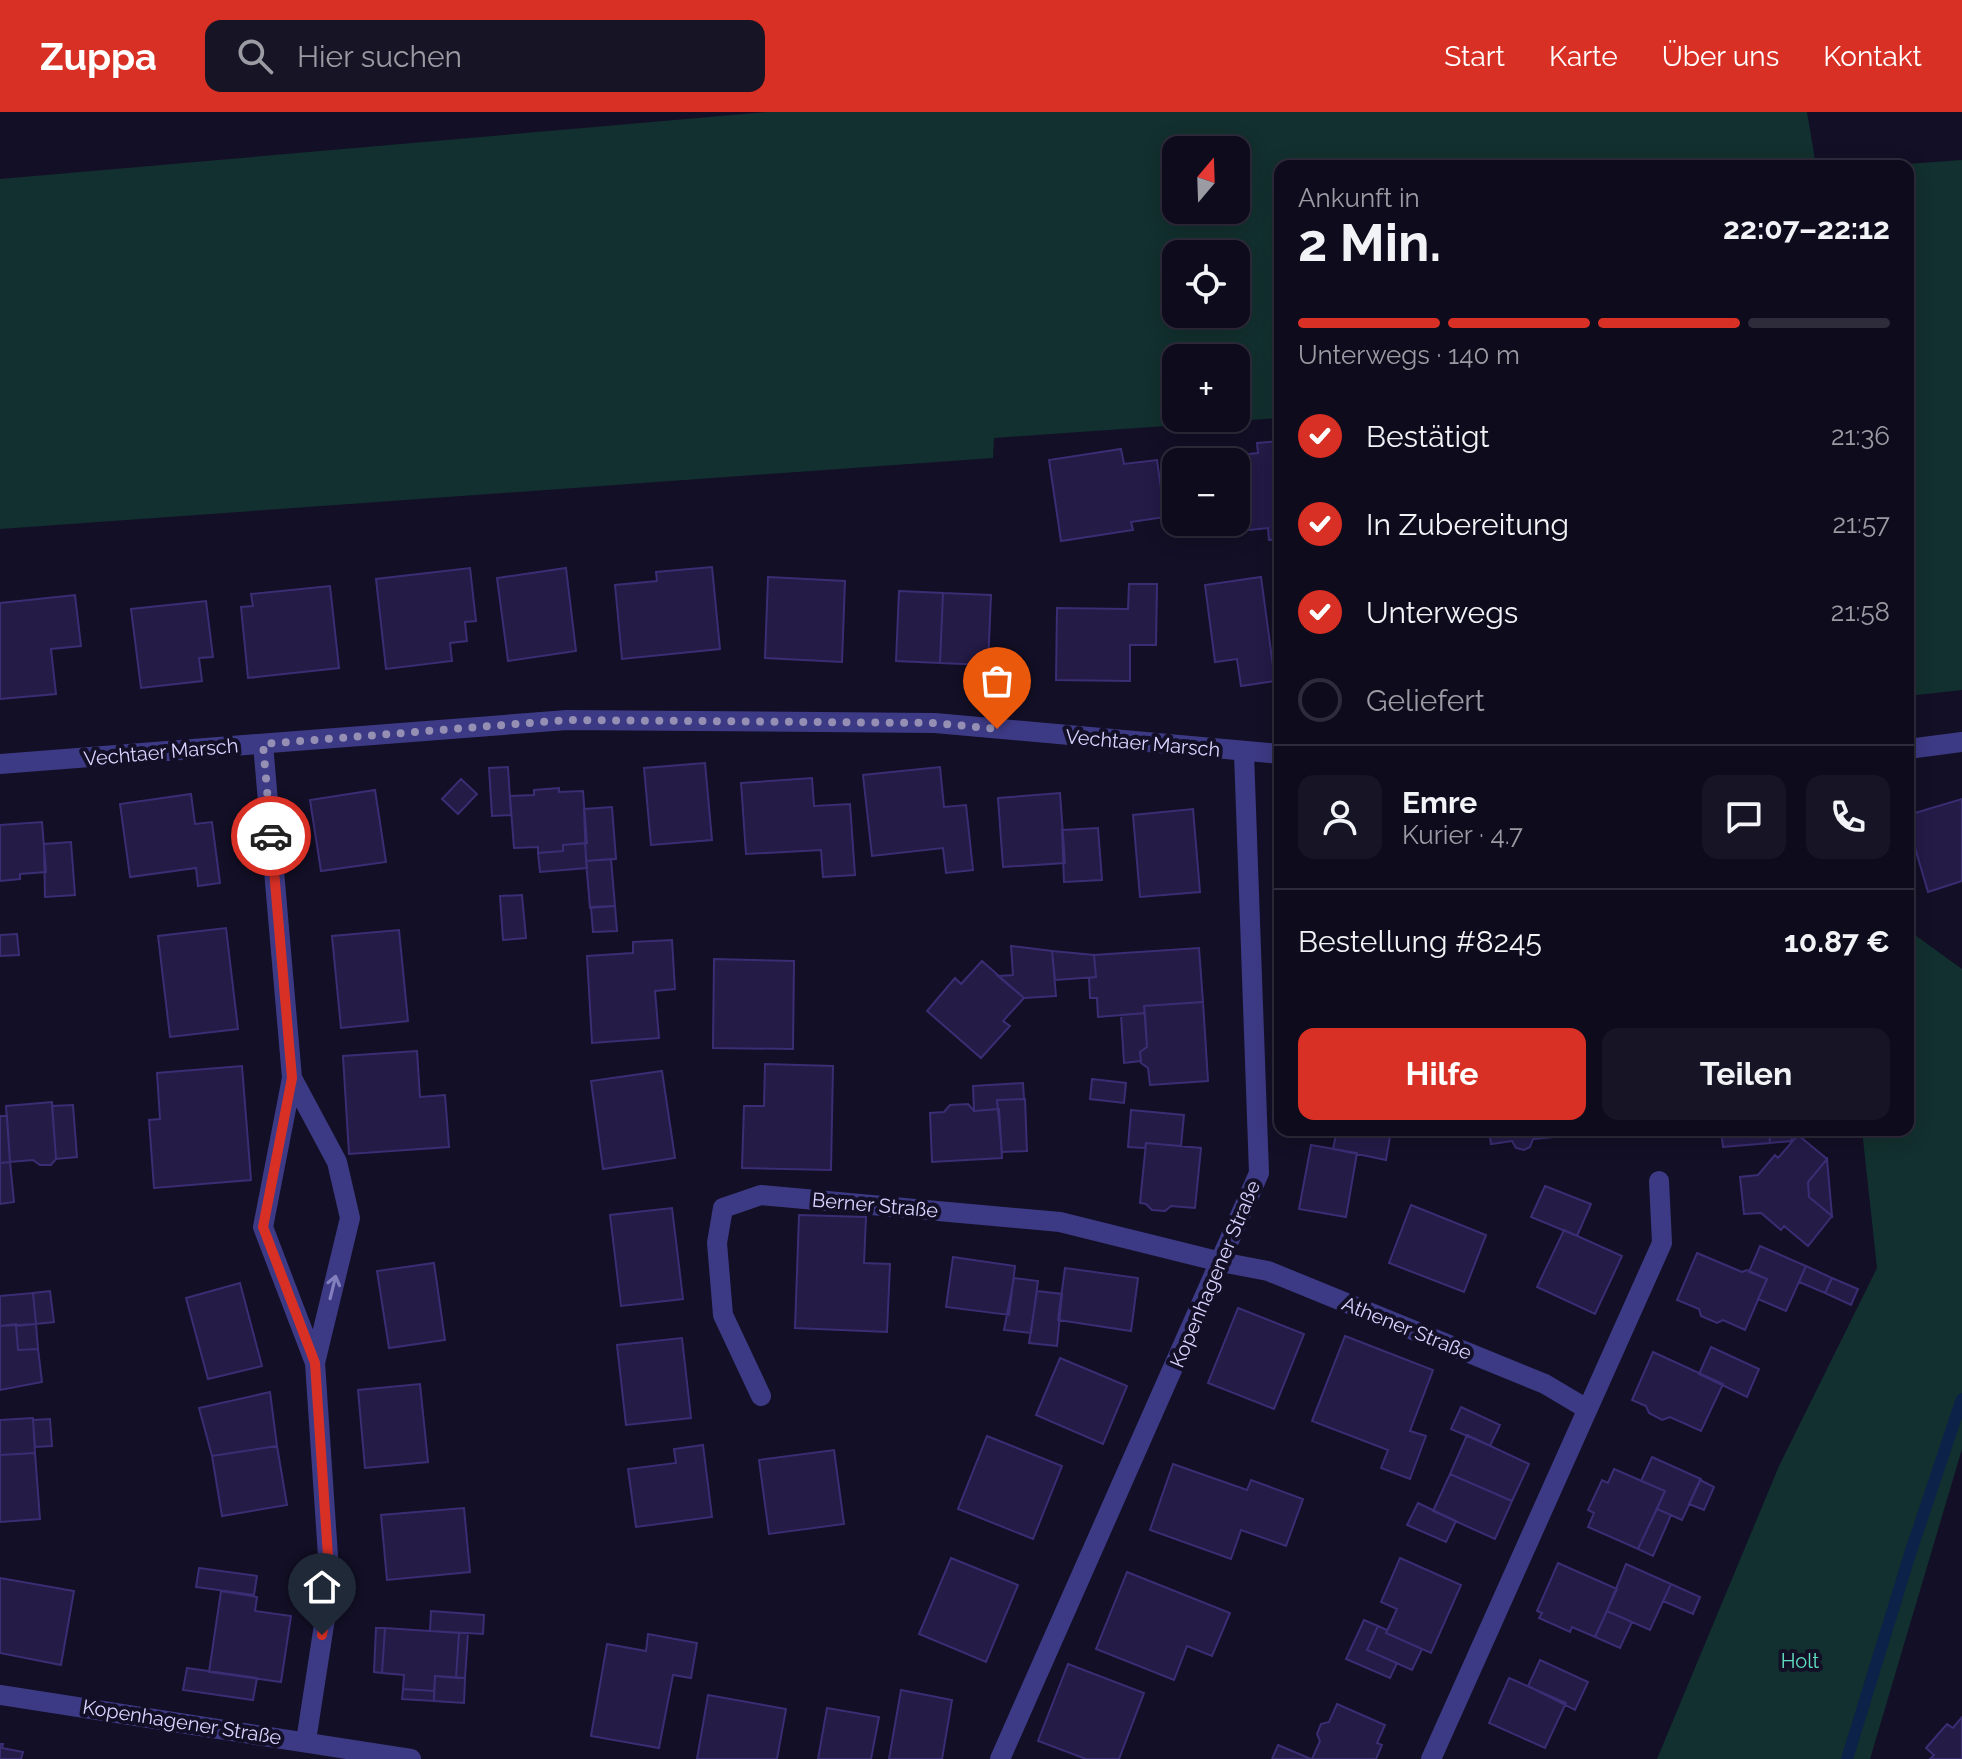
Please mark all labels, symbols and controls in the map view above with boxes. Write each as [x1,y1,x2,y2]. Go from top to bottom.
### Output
search box [205,20,765,92]
text: Zuppa [40,34,157,79]
icon: search [233,34,277,78]
text: Hier suchen [297,39,462,74]
text: Start [1444,40,1505,73]
text: Karte [1549,40,1618,73]
text: Über uns [1662,40,1779,73]
text: Kontakt [1823,40,1922,73]
north arrow [1162,136,1250,224]
map controls [1162,136,1250,536]
text: Ankunft in [1298,183,1420,213]
text: 22:07–22:12 [1723,211,1890,246]
text: 2 Min. [1298,212,1441,273]
button: locate [1162,240,1250,328]
text: Unterwegs · 140 m [1298,340,1520,370]
button: + [1162,344,1250,432]
icon: check [1298,414,1342,458]
text: Bestätigt [1366,419,1490,454]
text: 21:36 [1831,421,1890,451]
button: − [1162,448,1250,536]
icon: check [1298,502,1342,546]
text: In Zubereitung [1366,507,1569,542]
text: 21:57 [1832,509,1890,539]
icon: check [1298,590,1342,634]
text: Unterwegs [1366,595,1518,630]
text: 21:58 [1831,597,1890,627]
pin [963,647,1031,729]
icon: bag [975,659,1019,703]
text: Geliefert [1366,683,1485,718]
street label: Vechtaer Marsch [1065,724,1221,762]
street label: Vechtaer Marsch [83,733,239,771]
button: person [1298,775,1382,859]
button: chat [1702,775,1786,859]
button: phone [1806,775,1890,859]
text: Emre [1402,785,1477,820]
courier [231,796,311,876]
icon: car [249,814,293,858]
text: Kurier · 4.7 [1402,820,1523,850]
text: Bestellung #8245 [1298,924,1542,959]
text: 10.87 € [1784,924,1890,959]
button: Hilfe [1298,1028,1586,1120]
button: Teilen [1602,1028,1890,1120]
street label: Kopenhagener Straße [1165,1177,1265,1371]
street label: Berner Straße [811,1188,939,1222]
one-way arrow [327,1274,342,1300]
street label: Athener Straße [1339,1291,1476,1365]
pin [288,1553,356,1635]
icon: home [300,1565,344,1609]
park label: Holt [1781,1649,1820,1673]
street label: Kopenhagener Straße [81,1694,283,1750]

